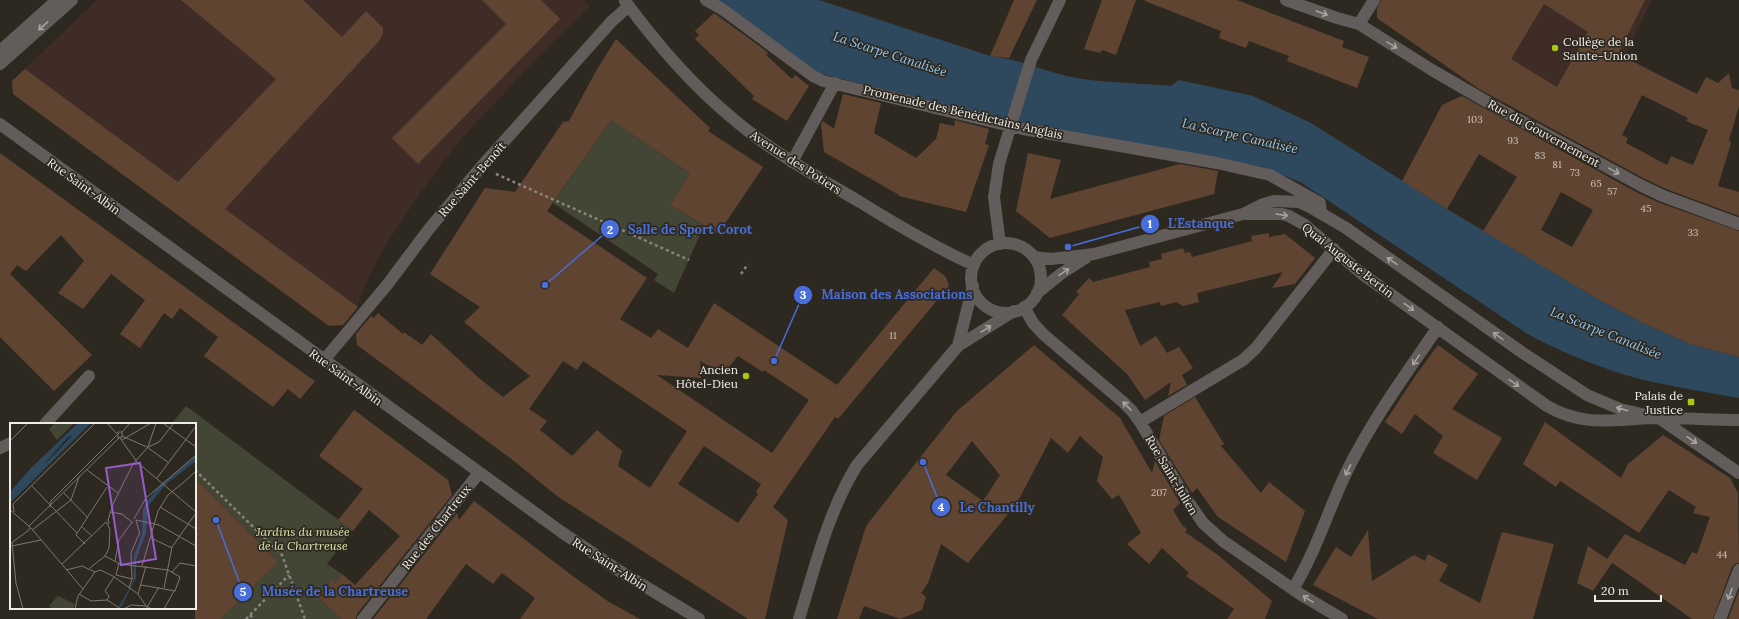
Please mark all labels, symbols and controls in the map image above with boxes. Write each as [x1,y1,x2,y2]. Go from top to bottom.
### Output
one-way arrow [1316,10,1328,18]
one-way arrow [38,21,48,30]
water label: La Scarpe Canalisée [831,28,949,80]
place label: Collège de la Sainte-Union [1563,34,1637,63]
one-way arrow [1386,41,1397,49]
marker: Collège de la Sainte-Union [1550,43,1560,53]
street label: Promenade des Bénédictains Anglais [862,82,1065,142]
street label: Rue du Gouvernement [1485,96,1603,170]
house number: 103 [1467,113,1483,126]
water label: La Scarpe Canalisée [1180,114,1300,158]
street label: Avenue des Potiers [747,126,845,197]
house number: 93 [1507,134,1519,147]
street label: Rue Saint-Benoït [435,138,509,220]
house number: 83 [1534,149,1546,162]
street label: Rue Saint-Albin [45,154,123,218]
house number: 81 [1552,158,1562,171]
house number: 73 [1570,166,1581,179]
one-way arrow [1608,168,1620,176]
house number: 65 [1590,177,1602,190]
house number: 57 [1607,185,1617,198]
house number: 45 [1641,202,1651,215]
callout: L'Estanque [1140,211,1243,236]
one-way arrow [1275,211,1288,219]
text: L'Estanque [1168,215,1234,232]
text: 1 [1148,216,1153,231]
callout: Salle de Sport Corot [600,217,760,242]
street label: Quai Auguste Bertin [1299,220,1397,300]
text: Salle de Sport Corot [628,221,753,238]
text: 2 [607,222,613,237]
house number: 33 [1687,226,1699,239]
one-way arrow [1387,257,1398,265]
one-way arrow [1058,268,1069,276]
callout: Maison des Associations [793,282,980,307]
text: Maison des Associations [821,286,973,303]
text: 3 [800,287,807,302]
one-way arrow [1403,303,1414,311]
water label: La Scarpe Canalisée [1548,303,1664,363]
one-way arrow [980,325,991,333]
house number: 11 [889,329,897,342]
one-way arrow [1493,331,1504,340]
street label: Rue Saint-Albin [307,345,385,409]
one-way arrow [1412,354,1420,365]
place label: Ancien Hôtel-Dieu [676,362,738,391]
marker: Ancien Hôtel-Dieu [741,371,751,381]
one-way arrow [1509,379,1520,387]
place label: Palais de Justice [1634,388,1683,417]
marker: Palais de Justice [1686,397,1696,407]
one-way arrow [1122,401,1132,411]
one-way arrow [1615,404,1628,412]
inset map [10,423,196,609]
street label: Rue Saint-Julien [1142,433,1202,517]
one-way arrow [1686,436,1697,444]
one-way arrow [1344,464,1351,476]
street label: Rue des Chartreux [398,481,474,572]
house number: 207 [1151,486,1167,499]
callout: Le Chantilly [931,495,1042,520]
text: 4 [938,499,945,514]
text: Le Chantilly [959,499,1035,516]
park label: Jardins du musée de la Chartreuse [255,524,350,553]
street label: Rue Saint-Albin [570,534,650,594]
house number: 44 [1717,548,1728,561]
scale bar [1595,577,1661,603]
callout: Musée de la Chartreuse [233,579,416,604]
text: Musée de la Chartreuse [262,583,408,600]
text: 20 m [1601,583,1629,598]
text: 5 [240,584,247,599]
one-way arrow [1725,588,1733,600]
one-way arrow [1302,595,1314,603]

